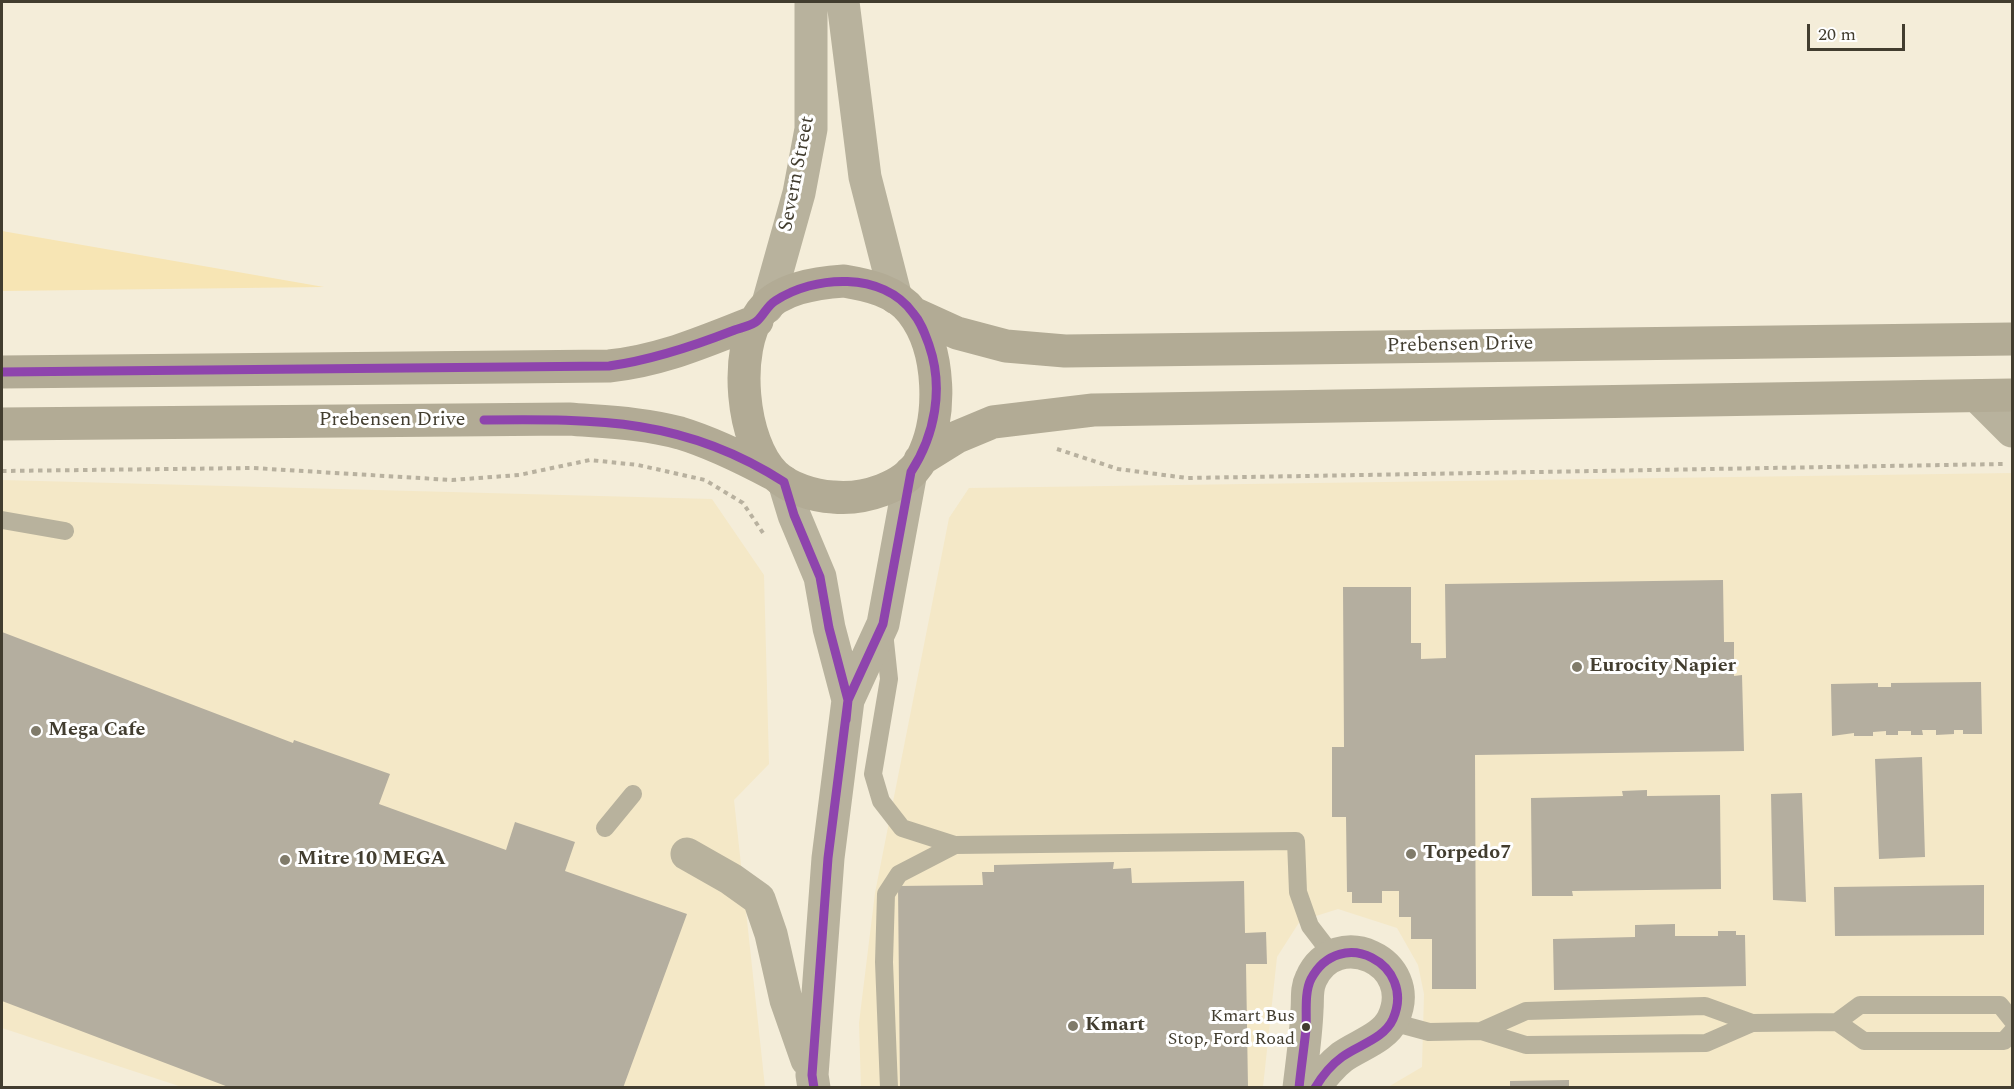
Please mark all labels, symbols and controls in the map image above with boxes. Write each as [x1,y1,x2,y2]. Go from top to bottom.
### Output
scale bar [1810,12,1908,50]
text: 20 m [1818,21,1856,48]
street label: Severn Street [775,114,821,234]
street label: Prebensen Drive [1386,333,1534,359]
street label: Prebensen Drive [319,409,465,433]
place label: Eurocity Napier [1589,655,1736,679]
marker: Eurocity Napier [1570,660,1584,674]
place label: Mega Cafe [48,719,146,743]
marker: Mega Cafe [29,724,43,738]
place label: Torpedo7 [1423,842,1511,866]
marker: Torpedo7 [1404,847,1418,861]
place label: Mitre 10 MEGA [297,848,446,872]
marker: Mitre 10 MEGA [278,853,292,867]
place label: Kmart Bus Stop, Ford Road [1168,1006,1295,1048]
place label: Kmart [1085,1014,1145,1038]
marker: Kmart [1066,1019,1080,1033]
marker: Kmart Bus Stop, Ford Road [1300,1021,1312,1033]

